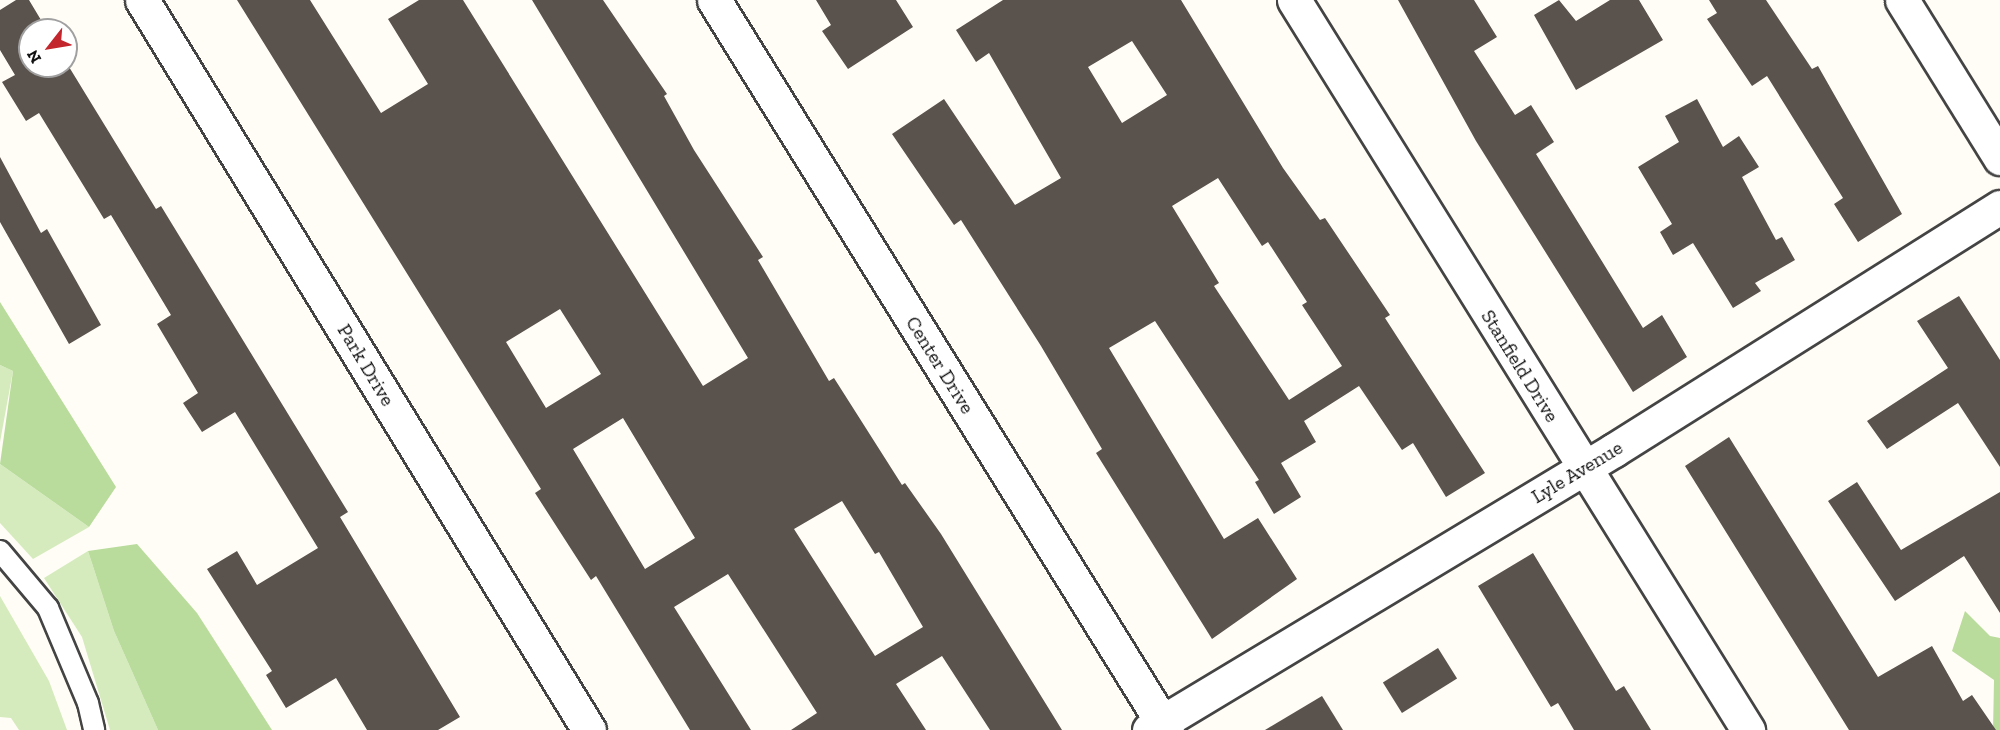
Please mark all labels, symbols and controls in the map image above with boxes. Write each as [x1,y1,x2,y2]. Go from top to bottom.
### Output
north arrow [18,18,78,78]
text: N [23,46,45,67]
street label: Stanfield Drive [1476,305,1564,427]
street label: Center Drive [901,312,979,418]
street label: Park Drive [332,320,400,410]
street label: Lyle Avenue [1527,435,1627,509]

